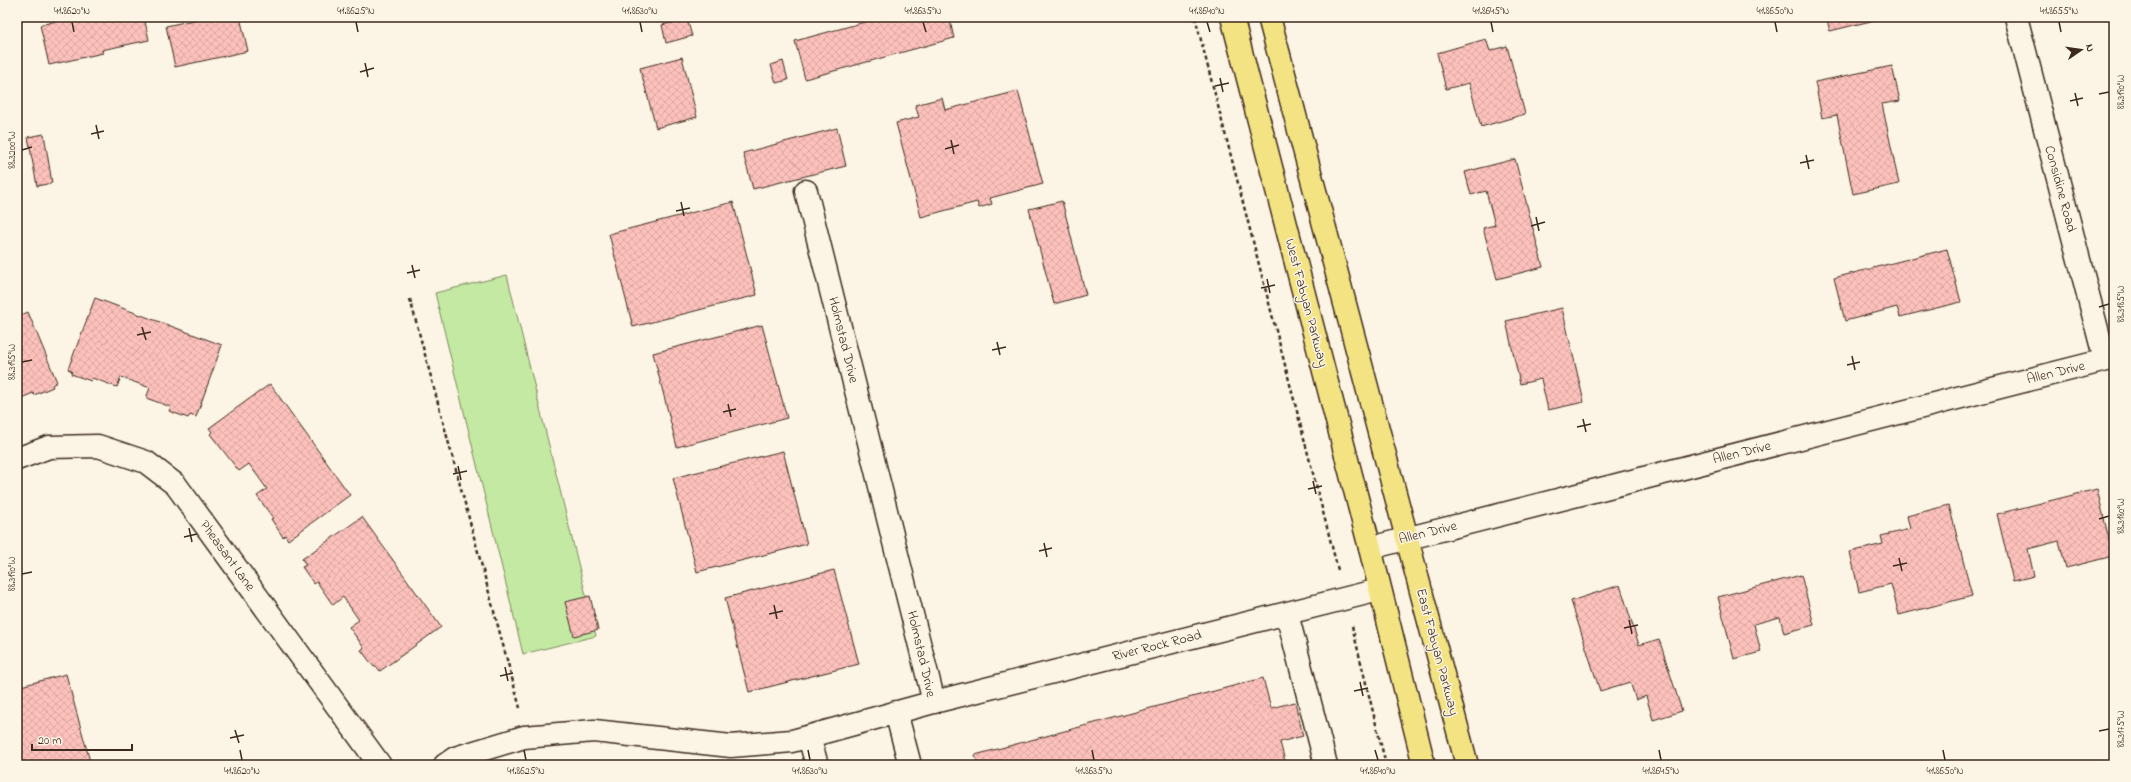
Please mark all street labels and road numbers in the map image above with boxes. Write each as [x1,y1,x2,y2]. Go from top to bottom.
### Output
street label: Considine Road [2038,143,2082,235]
street label: West Fabyan Parkway [1278,237,1333,370]
street label: Holmstad Drive [822,295,864,386]
street label: Allen Drive [2025,355,2088,390]
street label: Allen Drive [1711,435,1774,470]
street label: Allen Drive [1397,515,1460,550]
street label: Pheasant Lane [194,516,260,597]
street label: East Fabyan Parkway [1409,586,1464,718]
street label: Holmstad Drive [901,609,941,700]
street label: River Rock Road [1110,625,1204,667]

